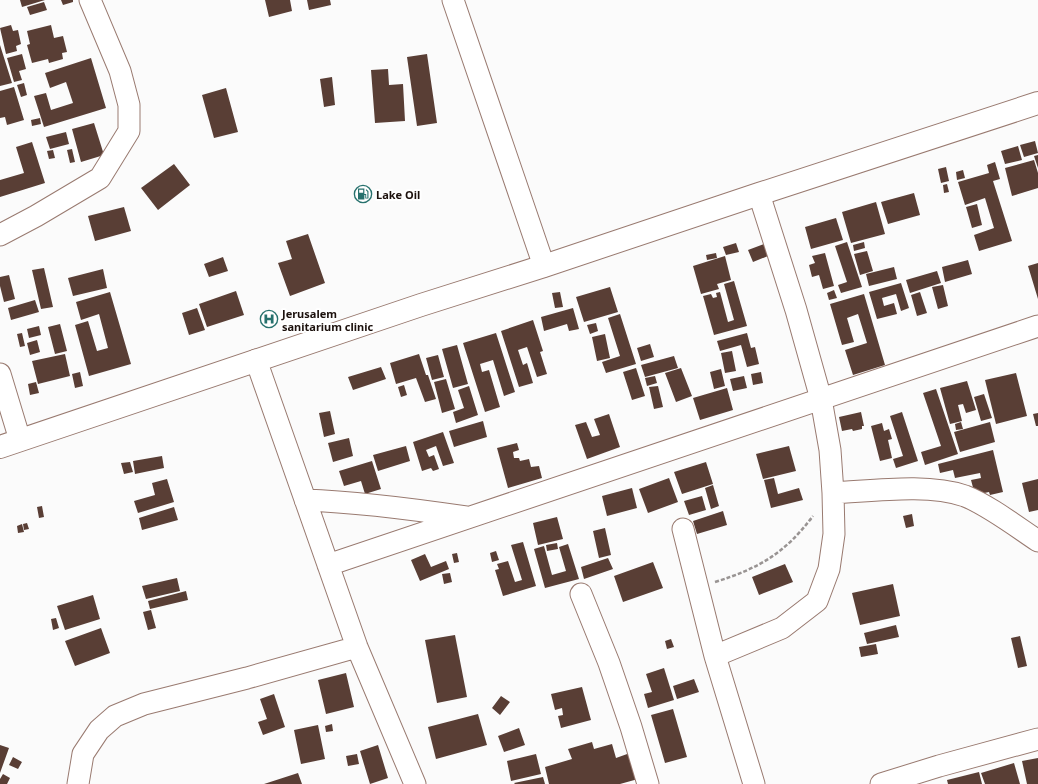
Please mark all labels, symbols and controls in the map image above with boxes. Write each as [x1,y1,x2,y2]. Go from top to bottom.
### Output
fuel station icon: Lake Oil [353,184,373,204]
place label: Lake Oil [376,187,420,202]
place label: Jerusalem sanitarium clinic [281,306,374,334]
hospital icon: Jerusalem sanitarium clinic [259,309,279,329]

